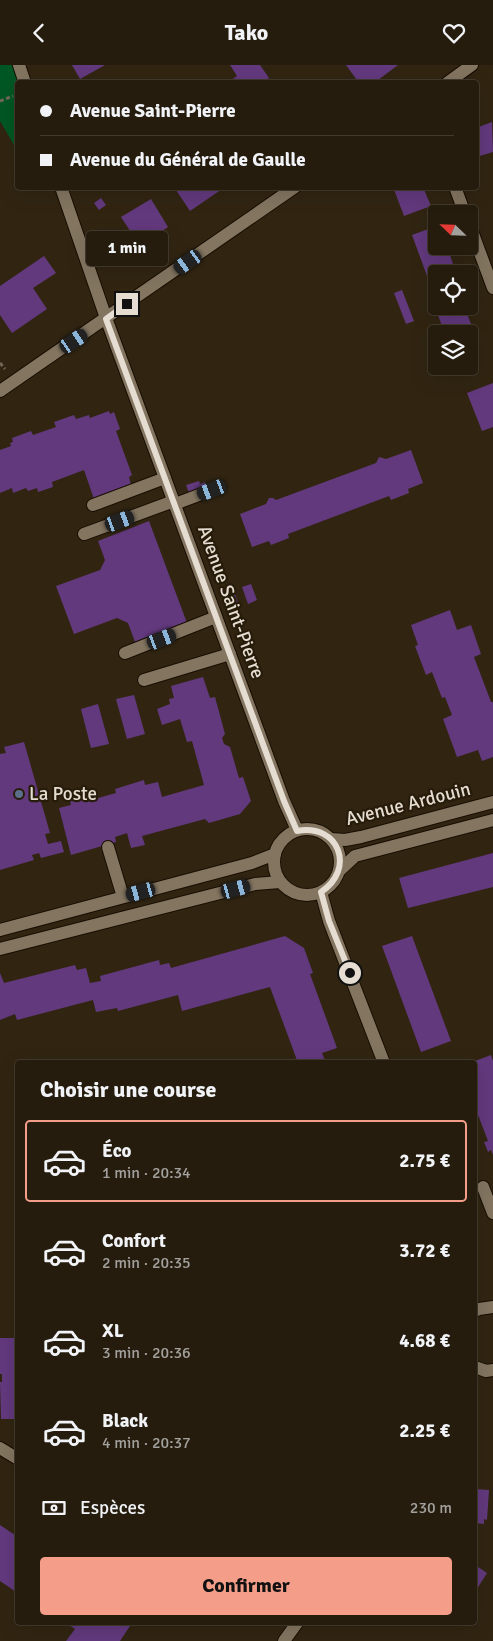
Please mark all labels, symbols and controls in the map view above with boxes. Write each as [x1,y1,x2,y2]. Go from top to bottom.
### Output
icon: back [25,19,53,47]
text: Tako [225,19,268,46]
icon: heart [440,19,468,47]
text: Avenue Saint-Pierre [70,99,236,123]
text: Avenue du Général de Gaulle [70,148,306,172]
north arrow [428,205,478,255]
map controls [428,205,478,375]
callout: 1 min [86,231,168,267]
text: 1 min [108,238,146,258]
car [171,247,204,277]
button: locate [428,265,478,315]
route end [116,293,138,315]
button: layers [428,325,478,375]
car [57,326,90,356]
car [195,478,228,502]
car [103,509,136,533]
street label: Avenue Saint-Pierre [192,522,270,682]
car [145,627,178,651]
street label: Avenue Ardouin [343,777,473,831]
place label: La Poste [29,782,97,806]
marker: La Poste [13,788,25,800]
car [219,878,252,900]
car [124,881,157,903]
route start [339,962,361,984]
text: Choisir une course [40,1076,216,1103]
icon: car [42,1139,87,1184]
text: Éco [102,1139,132,1163]
text: 2.75 € [399,1149,450,1173]
text: 1 min · 20:34 [102,1163,191,1183]
icon: car [42,1229,87,1274]
text: Confort [102,1229,166,1253]
text: 3.72 € [399,1239,450,1263]
text: 2 min · 20:35 [102,1253,191,1273]
icon: car [42,1319,87,1364]
text: XL [102,1319,124,1343]
text: 4.68 € [399,1329,450,1353]
text: 3 min · 20:36 [102,1343,191,1363]
icon: car [42,1409,87,1454]
text: Black [102,1409,148,1433]
text: 2.25 € [399,1419,450,1443]
text: 4 min · 20:37 [102,1433,191,1453]
icon: cash [40,1494,68,1522]
text: Espèces [80,1496,145,1520]
text: 230 m [410,1498,452,1518]
button: Confirmer [40,1557,452,1615]

